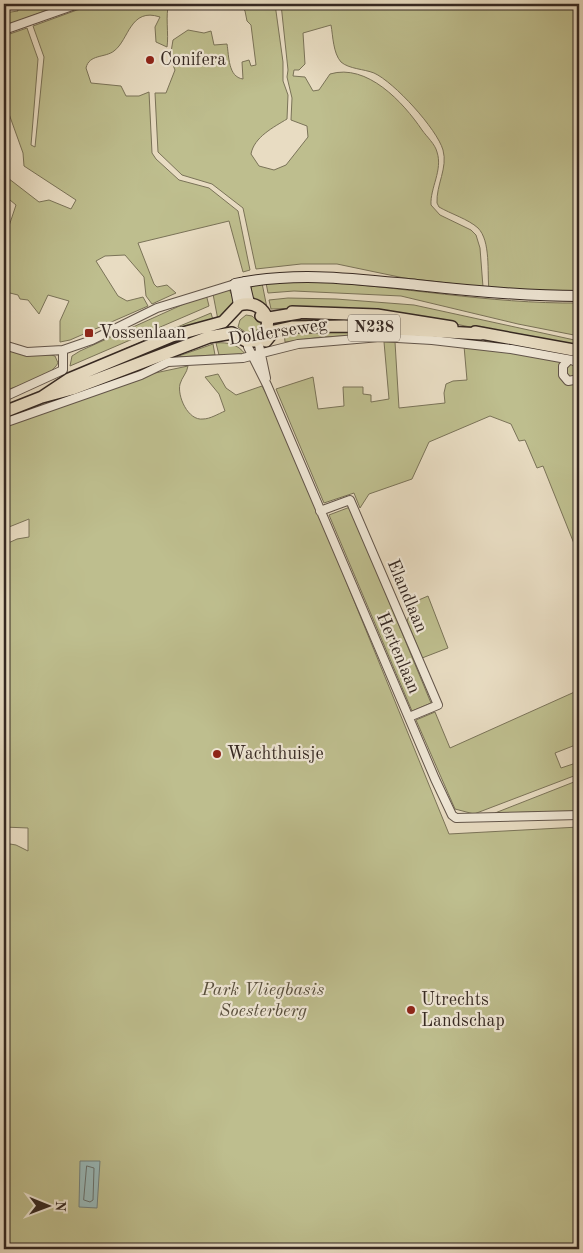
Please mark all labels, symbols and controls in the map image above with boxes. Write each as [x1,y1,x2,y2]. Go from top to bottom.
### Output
place label: Conifera [160,51,226,69]
marker: Conifera [144,54,156,66]
road number: N238 [348,314,400,342]
street label: Dolderseweg [227,315,329,349]
place label: Vossenlaan [99,324,186,342]
marker: Vossenlaan [83,327,95,339]
street label: Elandlaan [384,557,431,636]
street label: Hertenlaan [373,610,423,697]
place label: Wachthuisje [227,745,324,763]
marker: Wachthuisje [211,748,223,760]
park label: Park Vliegbasis Soesterberg [201,981,325,1020]
place label: Utrechts Landschap [421,991,505,1030]
marker: Utrechts Landschap [405,1004,417,1016]
north arrow [22,1180,72,1230]
text: N [53,1201,67,1212]

